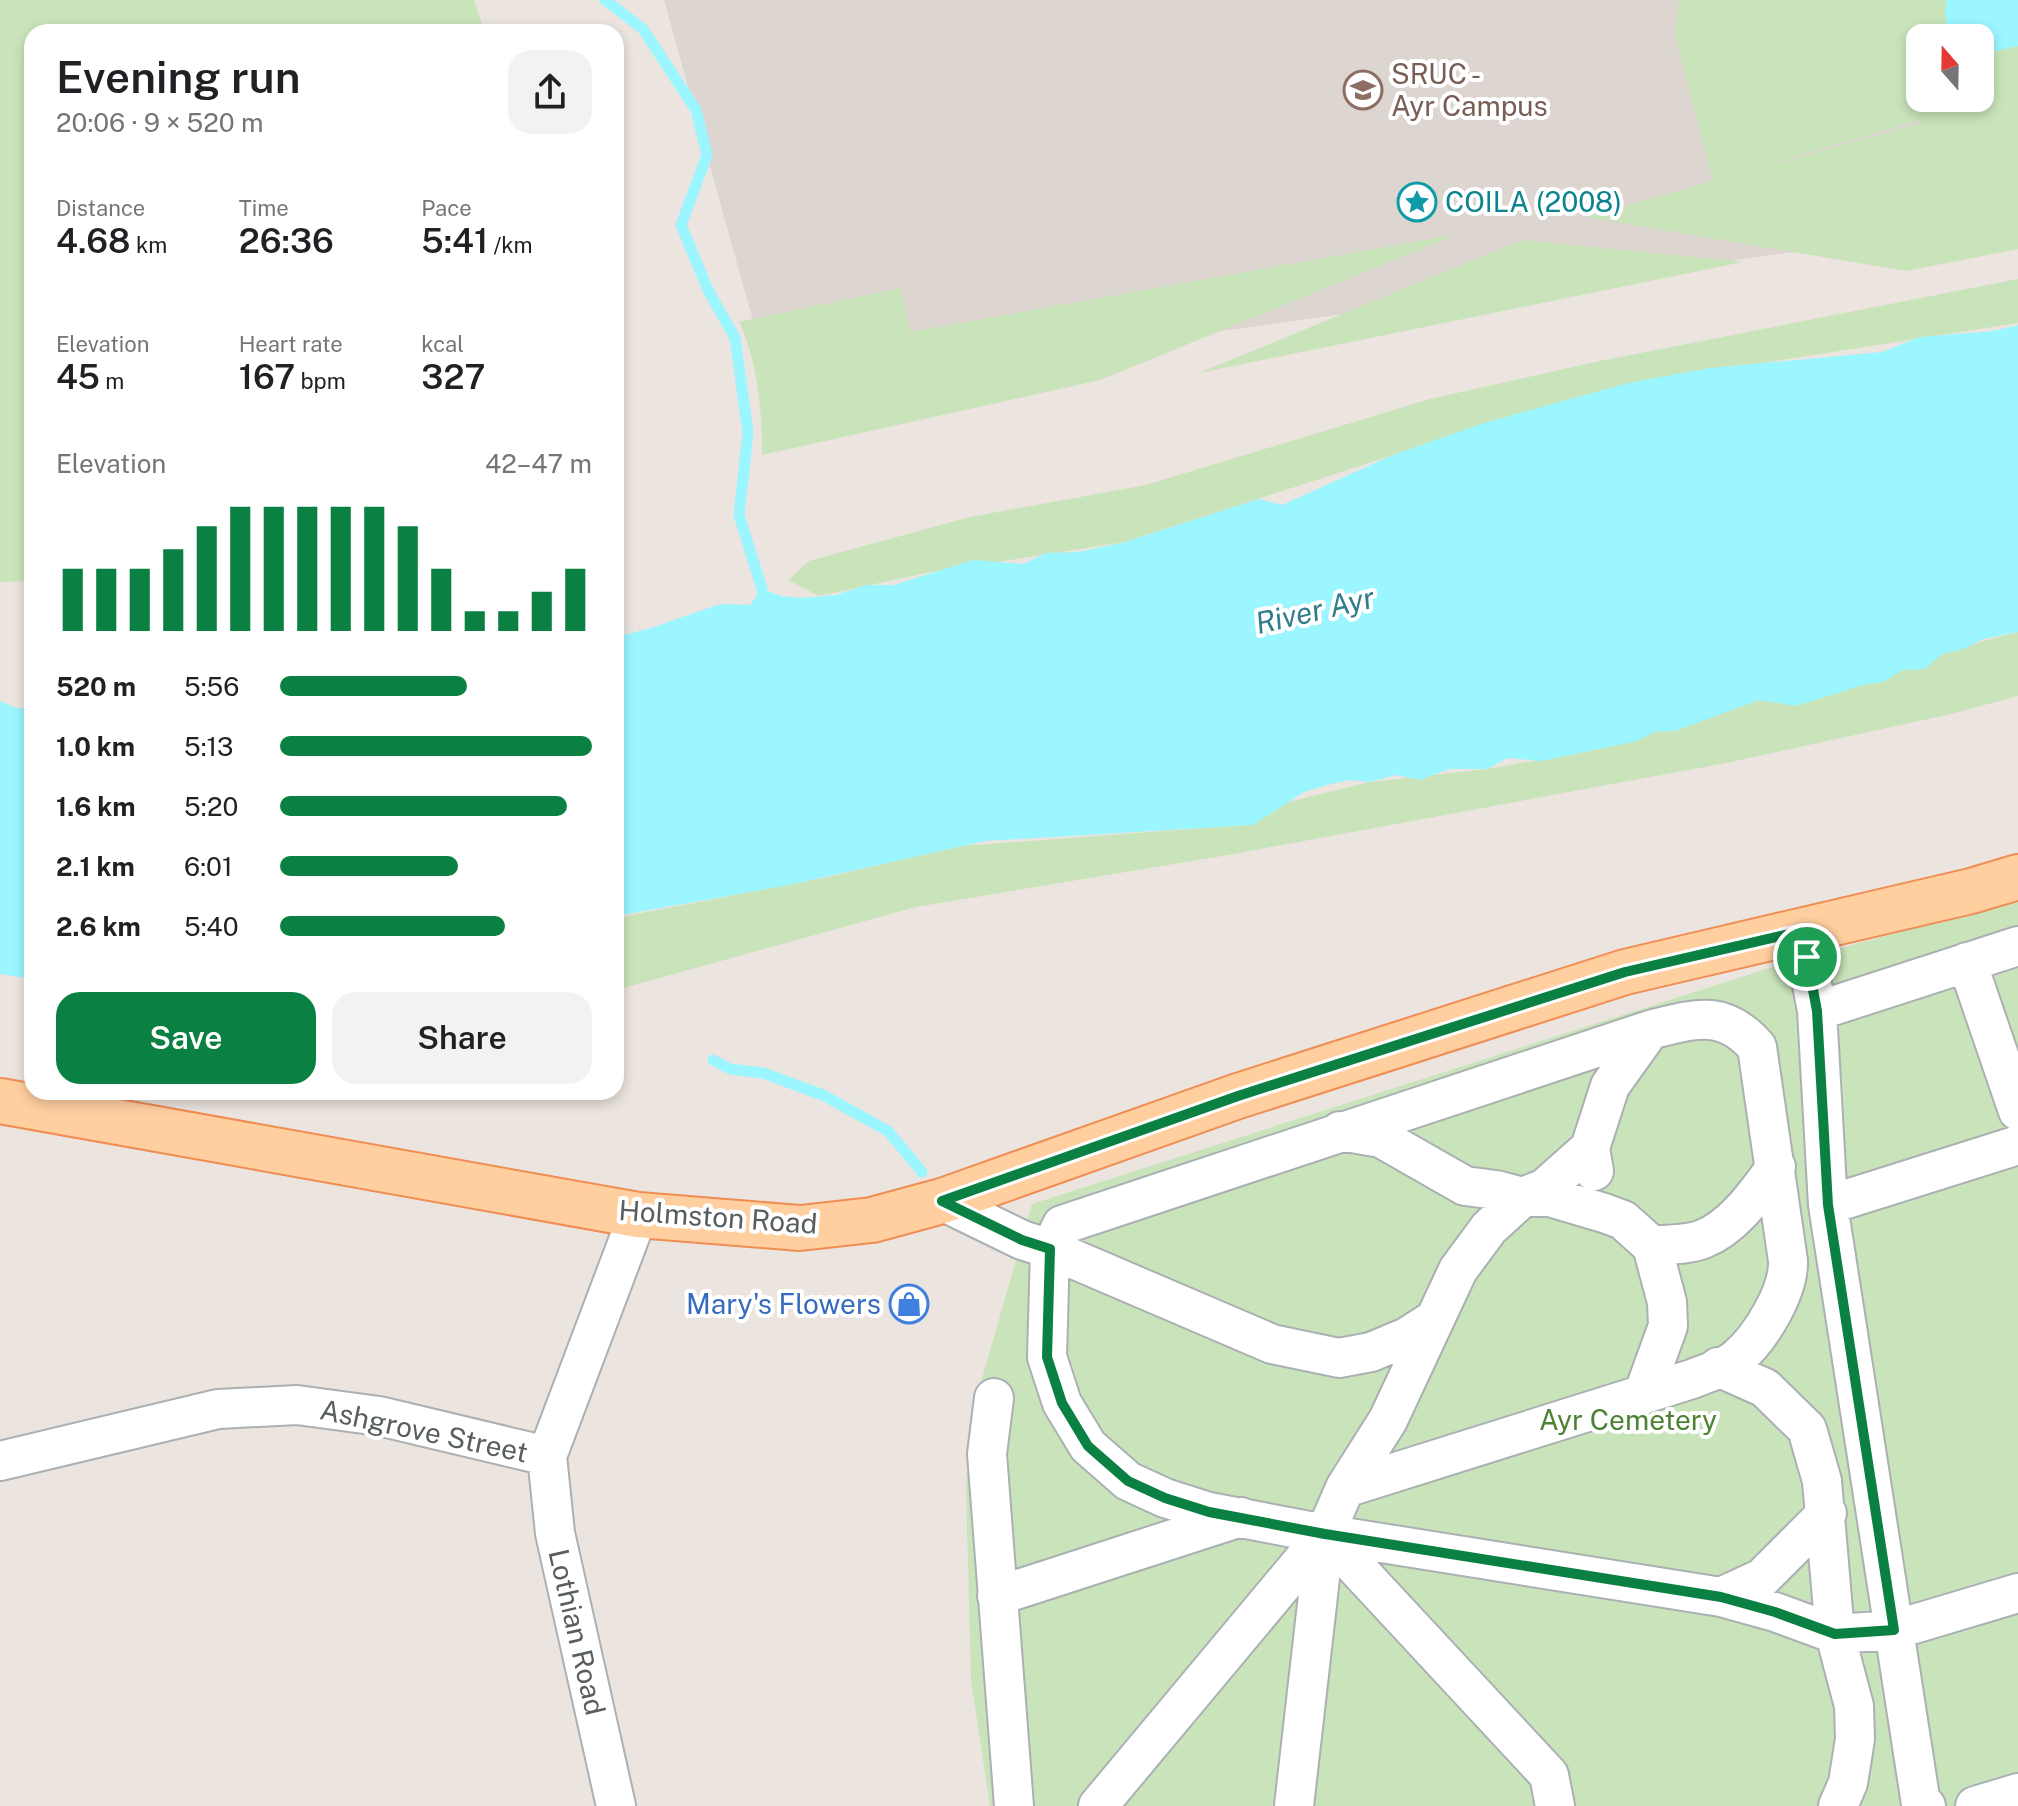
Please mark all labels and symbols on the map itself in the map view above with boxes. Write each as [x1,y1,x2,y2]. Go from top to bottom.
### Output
north arrow [1906,24,1994,112]
place label: SRUC - Ayr Campus [1391,57,1548,122]
school or university icon: SRUC - Ayr Campus [1342,69,1384,111]
place icon: COILA (2008) [1396,181,1438,223]
place label: COILA (2008) [1445,185,1622,218]
water label: River Ayr [1252,579,1378,641]
pin [1773,923,1841,991]
street label: Holmston Road [618,1193,818,1240]
shop icon: Mary's Flowers [888,1283,930,1325]
place label: Mary's Flowers [686,1287,881,1320]
street label: Ashgrove Street [317,1392,531,1469]
park label: Ayr Cemetery [1539,1403,1717,1436]
street label: Lothian Road [542,1546,613,1718]

